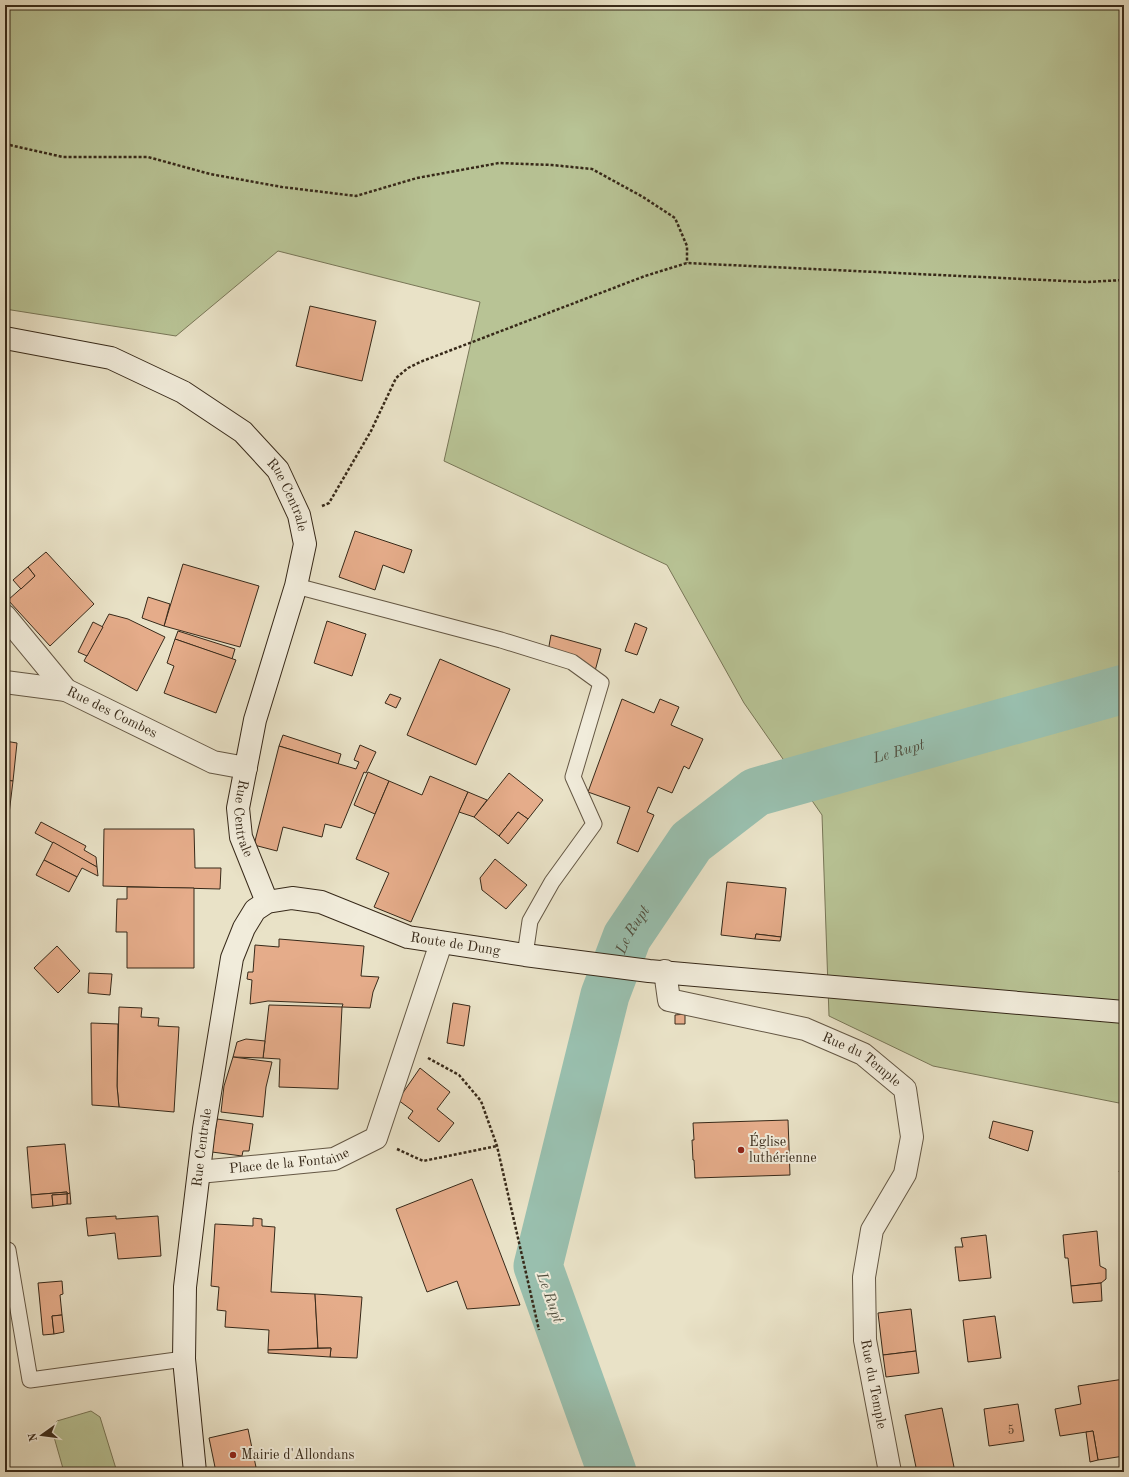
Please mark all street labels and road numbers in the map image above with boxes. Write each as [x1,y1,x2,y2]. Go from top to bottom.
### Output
street label: Rue Centrale [264,456,309,533]
street label: Rue des Combes [64,684,159,740]
street label: Rue Centrale [231,778,255,859]
street label: Route de Dung [409,930,502,958]
street label: Rue du Temple [820,1030,903,1089]
street label: Rue Centrale [190,1107,214,1188]
street label: Place de la Fontaine [228,1145,352,1176]
street label: Rue du Temple [858,1338,889,1430]

